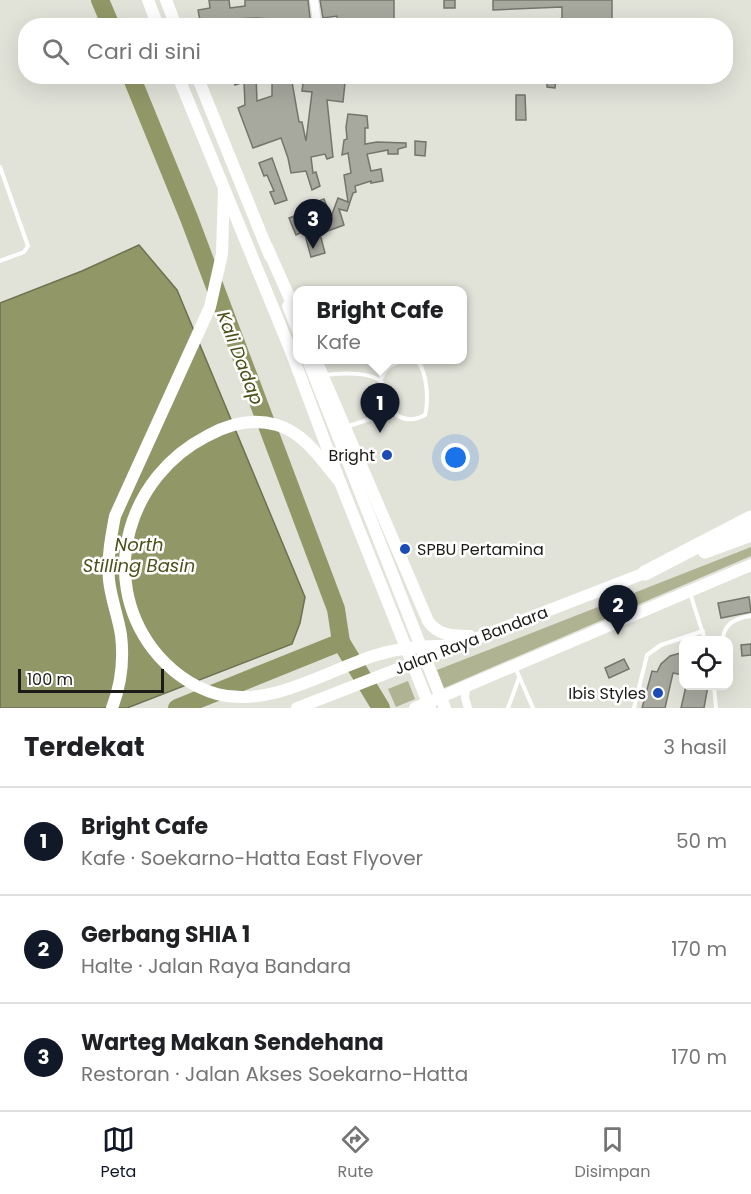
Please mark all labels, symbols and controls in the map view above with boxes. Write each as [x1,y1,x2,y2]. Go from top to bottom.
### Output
search box [18,18,733,84]
icon: search [39,35,72,68]
text: Cari di sini [87,36,201,67]
pin: 3 [294,200,332,249]
popup [293,286,467,364]
text: Bright Cafe [317,295,443,326]
water label: Kali Dadap [211,307,270,408]
text: Kafe [317,328,361,356]
pin: 1 [360,384,400,433]
your location [441,443,470,472]
place label: Bright [328,444,375,467]
marker: Bright [380,448,394,462]
water label: North Stilling Basin [83,532,195,578]
place label: SPBU Pertamina [417,538,544,561]
marker: SPBU Pertamina [398,542,412,556]
pin: 2 [598,586,638,635]
street label: Jalan Raya Bandara [391,601,551,680]
map controls [679,636,733,690]
button: locate [679,636,733,690]
scale bar [18,666,164,694]
text: 100 m [27,668,73,691]
place label: Ibis Styles [568,682,646,705]
marker: Ibis Styles [651,686,665,700]
text: Terdekat [24,729,144,765]
text: 3 hasil [663,733,727,761]
text: Bright Cafe [81,811,208,842]
text: 1 [40,827,47,855]
text: 50 m [676,827,727,855]
text: Kafe · Soekarno-Hatta East Flyover [81,844,423,872]
text: Gerbang SHIA 1 [81,919,250,950]
text: 2 [38,935,49,963]
text: 170 m [671,935,727,963]
text: Halte · Jalan Raya Bandara [81,952,351,980]
text: Warteg Makan Sendehana [81,1027,384,1058]
text: 3 [37,1043,50,1071]
text: 170 m [671,1043,727,1071]
text: Restoran · Jalan Akses Soekarno-Hatta [81,1060,468,1088]
tab: Peta [101,1123,136,1184]
tab: Rute [338,1123,373,1184]
tab: Disimpan [575,1123,650,1184]

